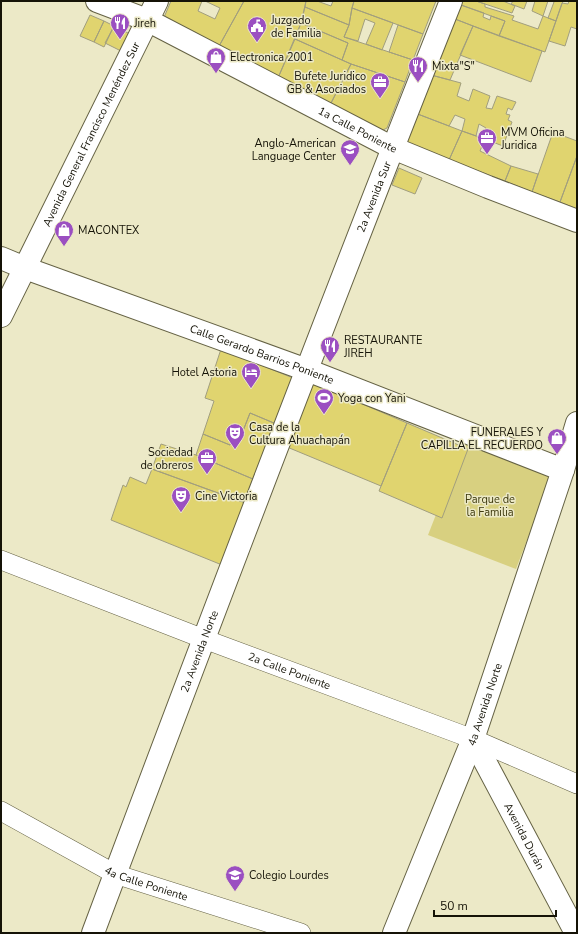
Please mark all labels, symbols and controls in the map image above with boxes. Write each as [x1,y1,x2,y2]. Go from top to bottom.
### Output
restaurant icon: Jireh [109,12,131,40]
place label: Juzgado de Familia [270,13,322,41]
public building icon: Juzgado de Familia [246,15,268,43]
place label: Jireh [133,16,156,31]
street label: Avenida General Francisco Menéndez Sur [39,39,143,229]
shop icon: Electronica 2001 [205,46,227,74]
place label: Electronica 2001 [230,50,313,65]
restaurant icon: Mixta"S" [407,55,429,83]
place label: Mixta"S" [432,59,475,74]
place label: Bufete Juridico GB & Asociados [287,69,366,97]
office icon: Bufete Juridico GB & Asociados [369,71,391,99]
street label: 1a Calle Poniente [316,103,399,156]
place label: MVM Oficina Juridica [500,125,565,153]
office icon: MVM Oficina Juridica [476,127,498,155]
place label: Anglo-American Language Center [252,136,336,164]
school or university icon: Anglo-American Language Center [339,138,361,166]
street label: 2a Avenida Sur [353,159,395,235]
shop icon: MACONTEX [53,219,75,247]
place label: MACONTEX [78,223,140,238]
street label: Calle Gerardo Barrios Poniente [188,321,336,387]
place label: RESTAURANTE JIREH [343,333,422,361]
restaurant icon: RESTAURANTE JIREH [319,335,341,363]
hotel icon: Hotel Astoria [240,361,262,389]
place label: Hotel Astoria [171,365,237,380]
sports icon: Yoga con Yani [313,387,335,415]
place label: Yoga con Yani [337,391,405,406]
place label: Casa de la Cultura Ahuachapán [249,420,350,448]
theatre icon: Casa de la Cultura Ahuachapán [224,422,246,450]
place label: FUNERALES Y CAPILLA EL RECUERDO [421,425,543,453]
shop icon: FUNERALES Y CAPILLA EL RECUERDO [546,427,568,455]
place label: Sociedad de obreros [140,445,193,473]
office icon: Sociedad de obreros [196,447,218,475]
theatre icon: Cine Victoria [170,485,192,513]
place label: Cine Victoria [195,489,258,504]
park label: Parque de la Familia [465,492,515,520]
street label: 2a Avenida Norte [177,608,222,694]
street label: 2a Calle Poniente [246,649,333,693]
street label: 4a Avenida Norte [464,661,505,748]
street label: Avenida Durán [501,800,548,872]
street label: 4a Calle Poniente [102,862,190,904]
school or university icon: Colegio Lourdes [224,864,246,892]
place label: Colegio Lourdes [249,868,329,883]
scale bar [434,892,556,918]
text: 50 m [440,898,468,914]

